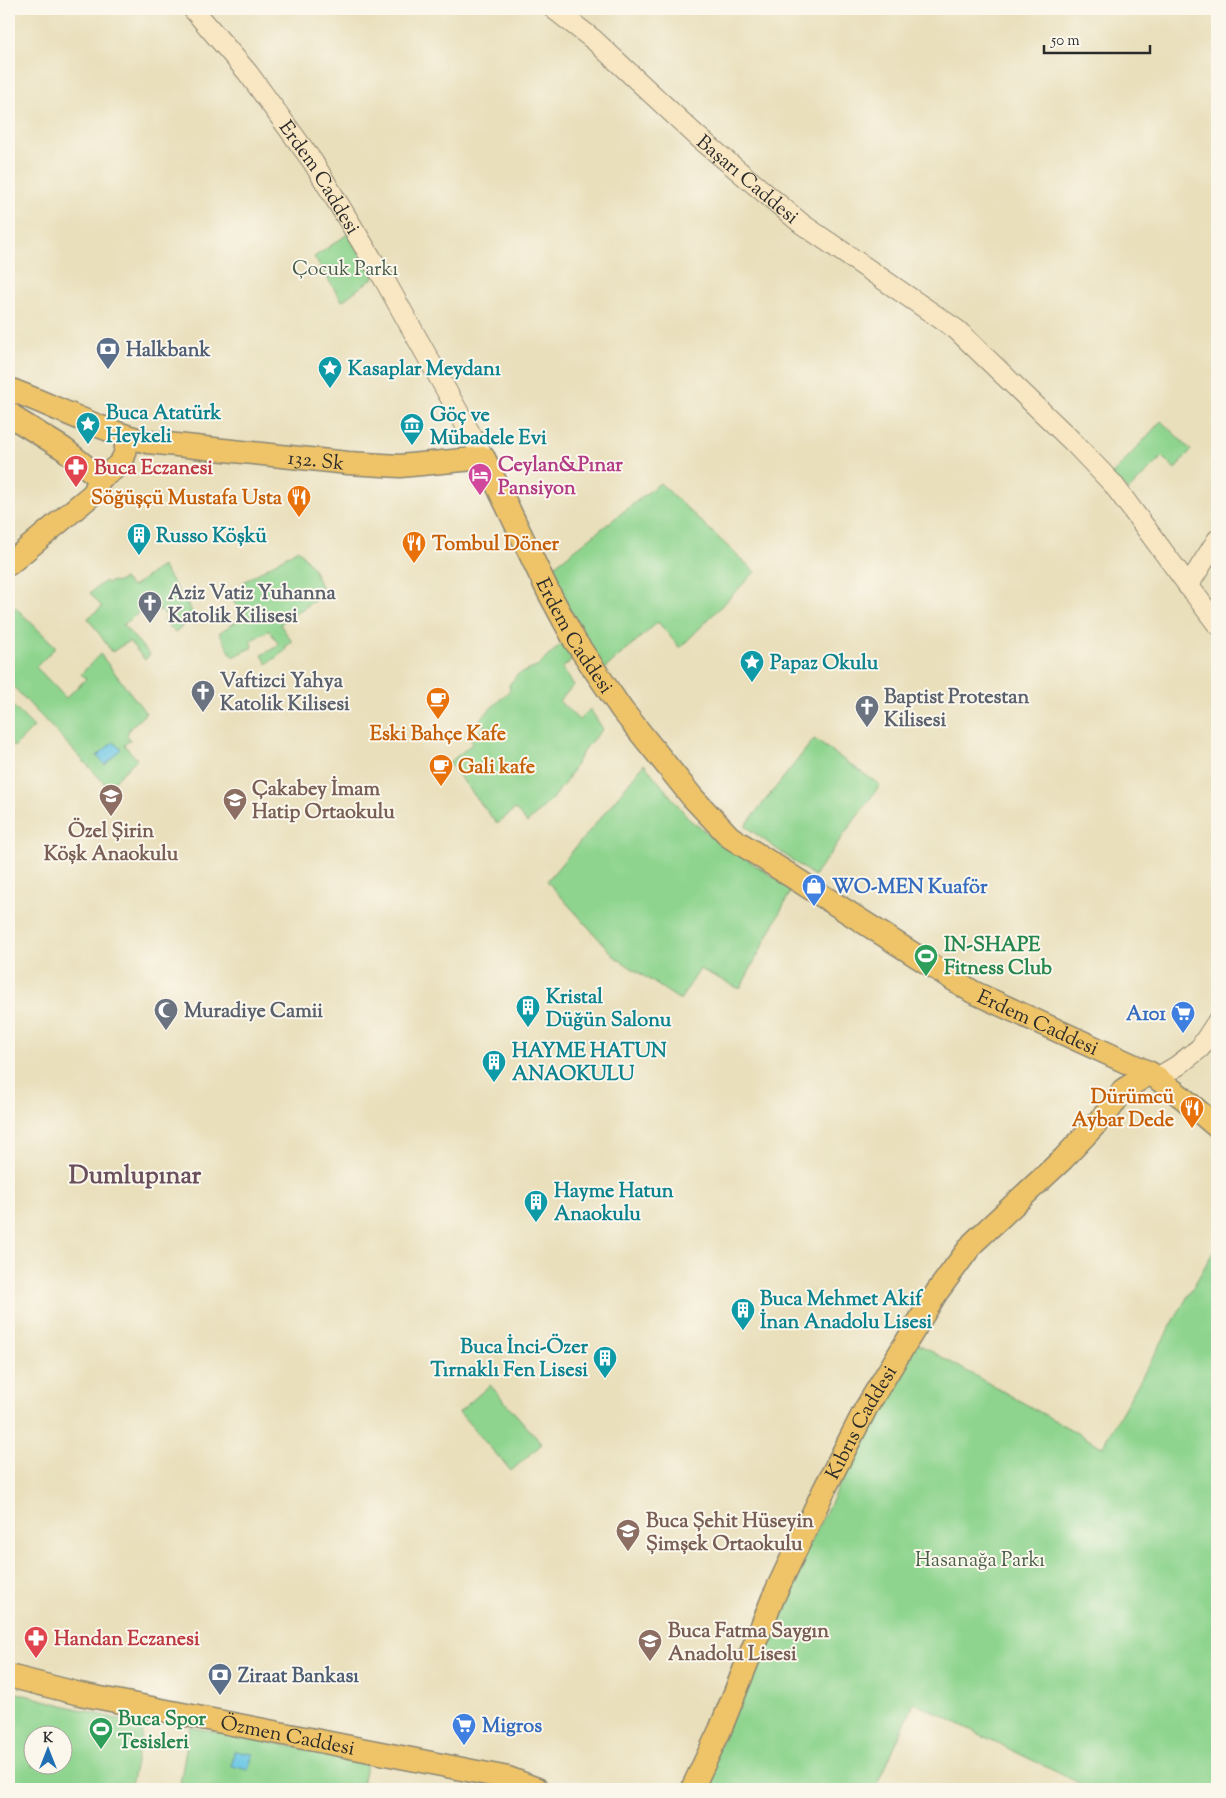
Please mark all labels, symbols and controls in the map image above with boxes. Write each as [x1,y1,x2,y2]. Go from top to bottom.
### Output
scale bar [1044,22,1150,54]
text: 50 m [1050,31,1080,52]
street label: Erdem Caddesi [270,115,366,241]
street label: Başarı Caddesi [689,129,804,232]
park label: Çocuk Parkı [292,256,398,285]
bank icon: Halkbank [95,336,121,370]
place label: Halkbank [126,337,210,366]
place icon: Kasaplar Meydanı [317,355,343,389]
place label: Kasaplar Meydanı [348,356,501,385]
place label: Buca Atatürk Heykeli [106,400,221,452]
place label: Göç ve Mübadele Evi [430,402,547,454]
place icon: Buca Atatürk Heykeli [75,411,101,445]
museum icon: Göç ve Mübadele Evi [399,412,425,446]
street label: 132. Sk [286,445,346,480]
place label: Ceylan&Pınar Pansiyon [498,452,623,504]
pharmacy icon: Buca Eczanesi [63,454,89,488]
place label: Buca Eczanesi [94,455,213,484]
hotel icon: Ceylan&Pınar Pansiyon [467,462,493,496]
restaurant icon: Söğüşçü Mustafa Usta [286,484,312,518]
place label: Söğüşçü Mustafa Usta [91,485,283,514]
building icon: Russo Köşkü [126,522,152,556]
place label: Russo Köşkü [156,523,267,552]
restaurant icon: Tombul Döner [401,530,427,564]
place label: Tombul Döner [432,531,560,560]
street label: Erdem Caddesi [527,574,619,701]
place label: Aziz Vatiz Yuhanna Katolik Kilisesi [168,580,337,632]
church icon: Aziz Vatiz Yuhanna Katolik Kilisesi [137,590,163,624]
place icon: Papaz Okulu [739,649,765,683]
place label: Papaz Okulu [770,650,879,679]
place label: Vaftizci Yahya Katolik Kilisesi [220,668,350,720]
church icon: Vaftizci Yahya Katolik Kilisesi [190,679,216,713]
place label: Baptist Protestan Kilisesi [884,684,1030,736]
cafe icon: Eski Bahçe Kafe [425,686,451,720]
church icon: Baptist Protestan Kilisesi [854,694,880,728]
place label: Eski Bahçe Kafe [370,721,506,750]
cafe icon: Gali kafe [428,753,454,787]
place label: Gali kafe [458,754,535,783]
place label: Çakabey İmam Hatip Ortaokulu [252,775,395,828]
school or university icon: Özel Şirin Köşk Anaokulu [98,783,124,817]
school or university icon: Çakabey İmam Hatip Ortaokulu [222,787,248,821]
place label: Özel Şirin Köşk Anaokulu [44,817,179,870]
shop icon: WO-MEN Kuaför [801,873,827,907]
place label: WO-MEN Kuaför [832,874,988,903]
place label: IN-SHAPE Fitness Club [944,932,1052,984]
sports icon: IN-SHAPE Fitness Club [913,943,939,977]
place label: Kristal Düğün Salonu [546,984,672,1036]
street label: Erdem Caddesi [972,984,1103,1065]
building icon: Kristal Düğün Salonu [515,994,541,1028]
mosque icon: Muradiye Camii [153,997,179,1031]
place label: Muradiye Camii [184,998,323,1027]
supermarket icon: A101 [1170,1000,1196,1034]
place label: A101 [1126,1001,1166,1030]
place label: HAYME HATUN ANAOKULU [512,1038,667,1090]
building icon: HAYME HATUN ANAOKULU [481,1049,507,1083]
place label: Dürümcü Aybar Dede [1072,1084,1174,1136]
restaurant icon: Dürümcü Aybar Dede [1179,1095,1205,1129]
district label: Dumlupınar [69,1159,202,1195]
place label: Hayme Hatun Anaokulu [554,1178,674,1230]
building icon: Hayme Hatun Anaokulu [523,1189,549,1223]
place label: Buca Mehmet Akif İnan Anadolu Lisesi [760,1286,933,1338]
building icon: Buca Mehmet Akif İnan Anadolu Lisesi [730,1297,756,1331]
place label: Buca İnci-Özer Tırnaklı Fen Lisesi [431,1333,588,1386]
building icon: Buca İnci-Özer Tırnaklı Fen Lisesi [592,1345,618,1379]
street label: Kıbrıs Caddesi [820,1361,906,1485]
place label: Buca Şehit Hüseyin Şimşek Ortaokulu [646,1508,814,1560]
school or university icon: Buca Şehit Hüseyin Şimşek Ortaokulu [615,1518,641,1552]
park label: Hasanağa Parkı [915,1547,1045,1576]
place label: Buca Fatma Saygın Anadolu Lisesi [668,1618,829,1670]
pharmacy icon: Handan Eczanesi [23,1625,49,1659]
place label: Handan Eczanesi [54,1626,200,1655]
school or university icon: Buca Fatma Saygın Anadolu Lisesi [637,1628,663,1662]
bank icon: Ziraat Bankası [207,1662,233,1696]
place label: Ziraat Bankası [238,1663,359,1692]
place label: Buca Spor Tesisleri [118,1706,207,1758]
street label: Özmen Caddesi [218,1709,357,1765]
supermarket icon: Migros [451,1712,477,1746]
place label: Migros [482,1713,542,1742]
sports icon: Buca Spor Tesisleri [88,1716,114,1750]
north arrow [22,1726,72,1776]
text: K [43,1729,54,1749]

